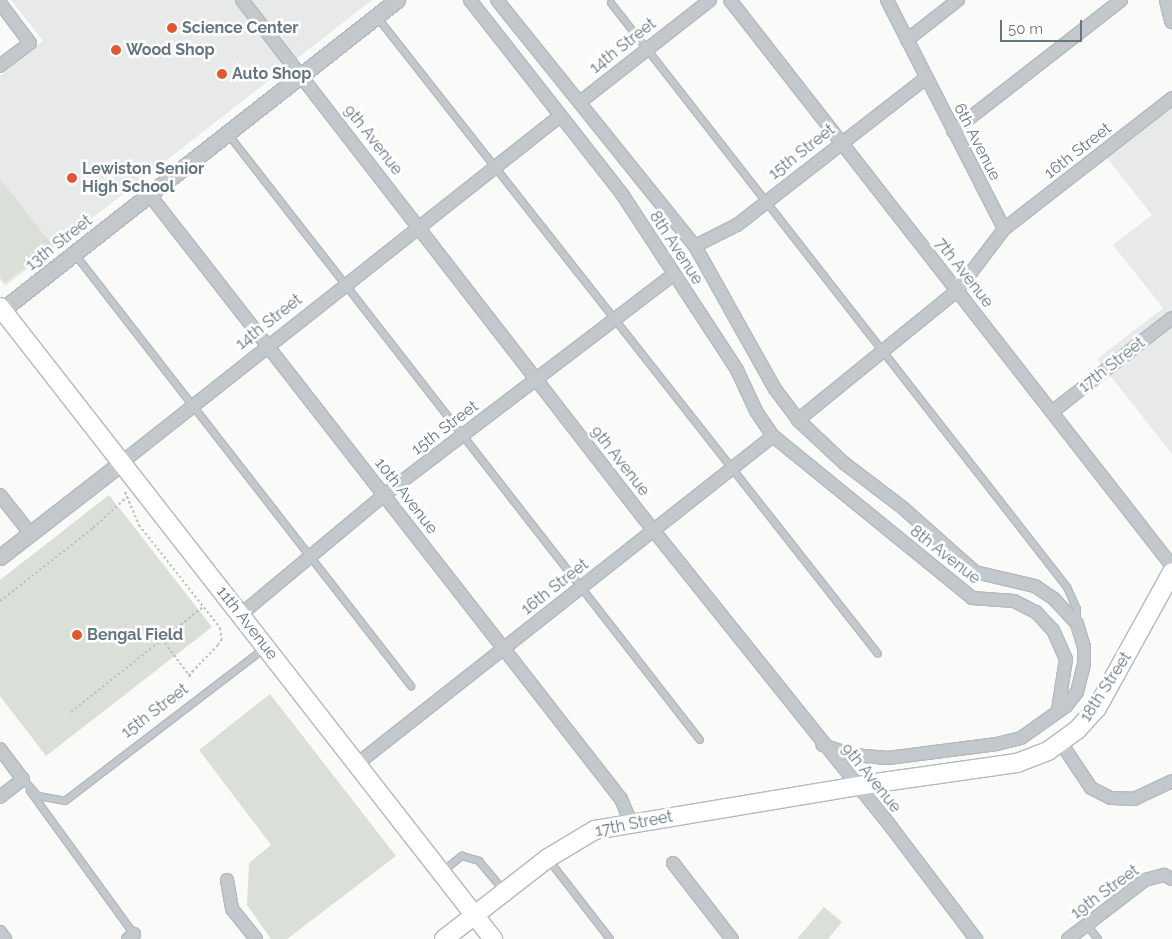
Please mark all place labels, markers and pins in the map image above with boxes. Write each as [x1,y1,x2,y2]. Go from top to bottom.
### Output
place label: Science Center [182,18,298,38]
marker: Science Center [166,22,178,34]
place label: Wood Shop [126,40,215,60]
marker: Wood Shop [110,44,122,56]
place label: Auto Shop [232,64,311,84]
marker: Auto Shop [216,68,228,80]
place label: Lewiston Senior High School [82,159,204,197]
marker: Lewiston Senior High School [66,172,78,184]
place label: Bengal Field [87,625,184,645]
marker: Bengal Field [71,629,83,641]

